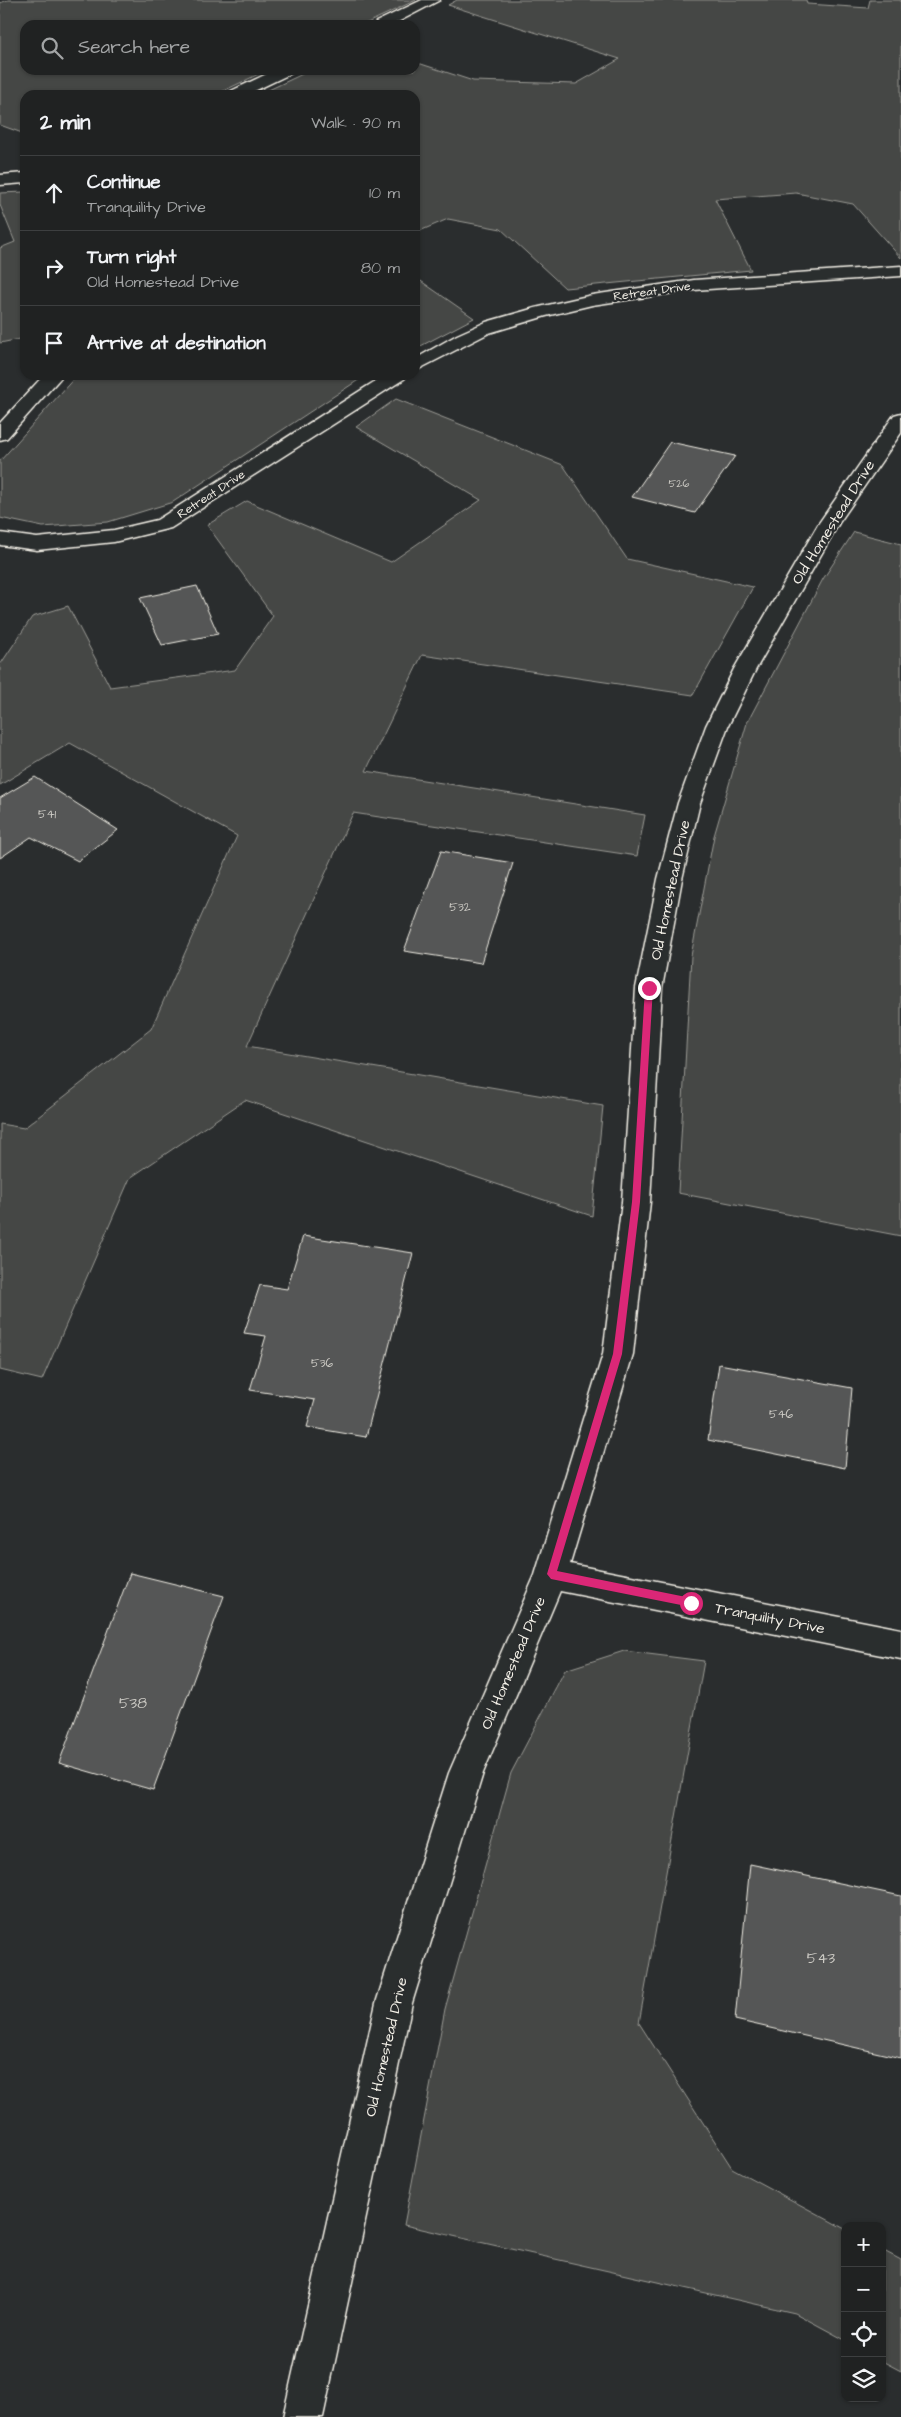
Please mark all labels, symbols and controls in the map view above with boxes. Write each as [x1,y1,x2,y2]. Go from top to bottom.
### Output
search box [20,20,420,75]
icon: search [38,34,66,62]
text: Search here [78,34,190,61]
text: 2 min [40,108,90,137]
text: Walk · 90 m [311,112,400,134]
text: Continue [87,169,161,196]
icon: ahead [40,179,68,207]
text: 10 m [369,182,400,204]
text: Tranquility Drive [87,196,206,218]
text: Turn right [87,244,176,271]
icon: right [40,254,68,282]
text: 80 m [361,257,400,279]
text: Old Homestead Drive [87,271,239,293]
street label: Retreat Drive [612,278,692,305]
icon: arrive [40,329,68,357]
text: Arrive at destination [87,330,266,357]
street label: Old Homestead Drive [787,456,880,588]
street label: Retreat Drive [174,466,249,523]
house number: 526 [669,476,690,491]
house number: 541 [38,806,57,823]
street label: Old Homestead Drive [645,818,696,962]
house number: 532 [449,899,471,916]
route end [638,977,661,1000]
house number: 536 [311,1355,334,1372]
house number: 546 [769,1406,794,1423]
route start [680,1592,703,1615]
street label: Old Homestead Drive [476,1593,551,1733]
street label: Tranquility Drive [713,1598,827,1640]
house number: 538 [119,1693,147,1714]
house number: 543 [807,1948,836,1969]
street label: Old Homestead Drive [360,1975,413,2119]
map controls [841,2222,886,2402]
button: + [841,2222,886,2267]
button: − [841,2267,886,2312]
button: locate [841,2312,886,2357]
button: layers [841,2357,886,2402]

